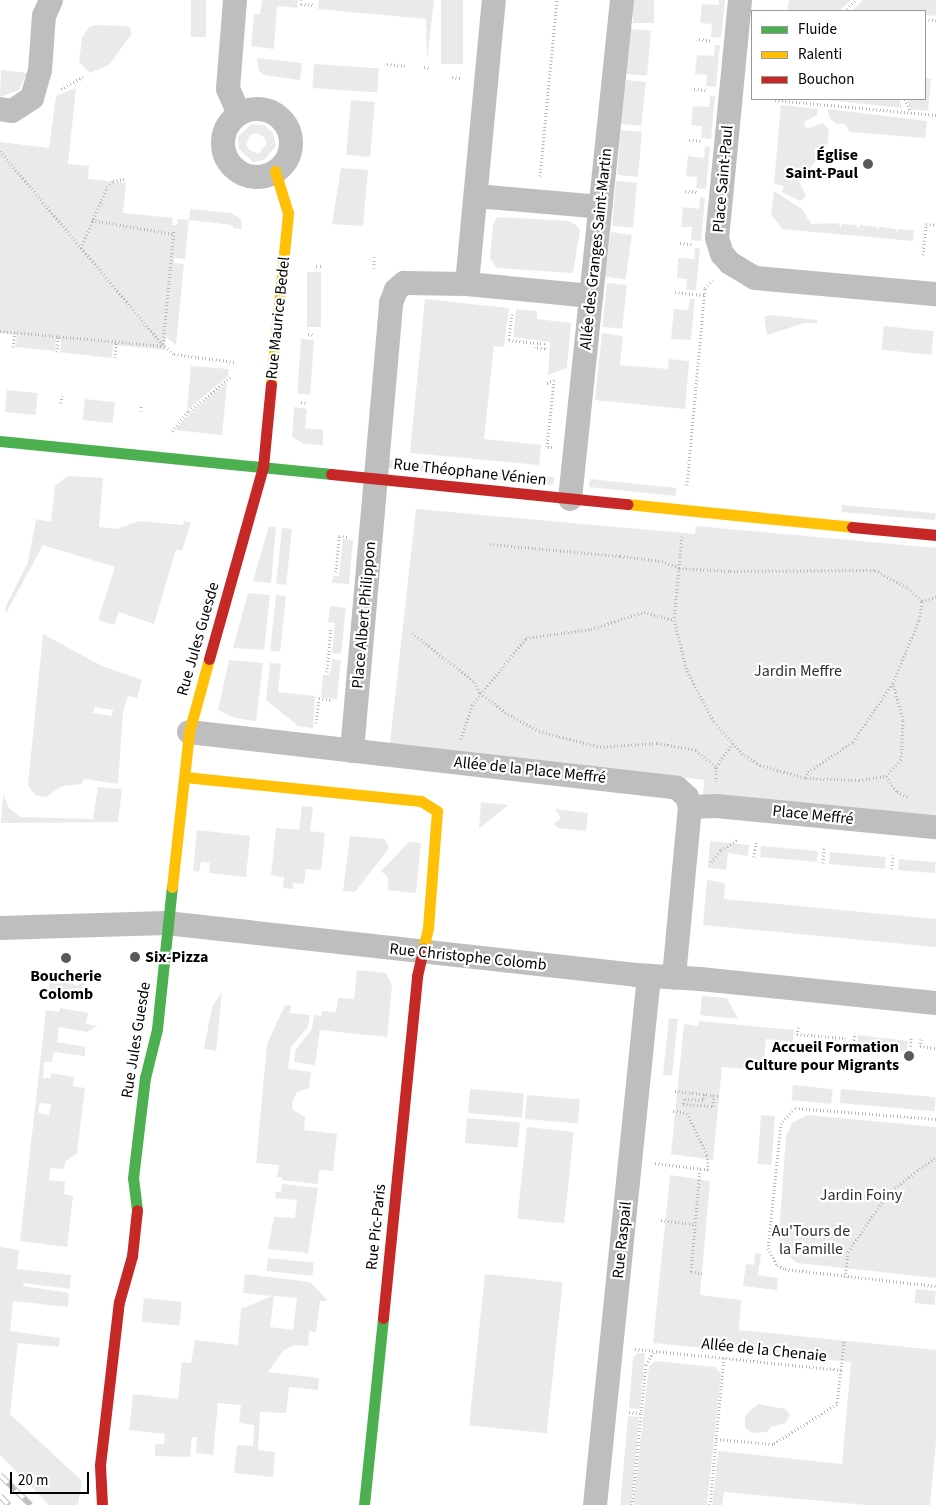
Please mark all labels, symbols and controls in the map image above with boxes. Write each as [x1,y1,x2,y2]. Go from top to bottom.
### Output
legend [751,10,926,100]
text: Fluide [798,19,837,40]
text: Ralenti [798,44,842,65]
text: Bouchon [798,69,854,90]
street label: Place Saint-Paul [709,124,737,234]
place label: Église Saint-Paul [785,145,858,183]
street label: Allée des Granges Saint-Martin [576,147,616,351]
marker: Église Saint-Paul [862,158,874,170]
street label: Rue Maurice Bedel [262,256,294,380]
street label: Rue Théophane Vénien [393,454,547,490]
street label: Place Albert Philippon [348,540,380,690]
street label: Rue Jules Guesde [173,580,223,698]
park label: Jardin Meffre [754,661,842,681]
street label: Allée de la Place Meffré [453,752,607,788]
street label: Place Meffré [772,801,854,829]
street label: Rue Christophe Colomb [388,939,548,975]
place label: Six-Pizza [145,947,208,967]
marker: Six-Pizza [129,951,141,963]
marker: Boucherie Colomb [60,952,72,964]
place label: Boucherie Colomb [30,966,102,1004]
street label: Rue Jules Guesde [117,981,155,1099]
place label: Accueil Formation Culture pour Migrants [745,1037,899,1075]
marker: Accueil Formation Culture pour Migrants [903,1050,915,1062]
street label: Rue Pic-Paris [362,1183,390,1271]
park label: Jardin Foiny [820,1185,902,1205]
street label: Rue Raspail [608,1200,636,1280]
park label: Au'Tours de la Famille [772,1221,850,1259]
street label: Allée de la Chenaie [700,1334,828,1366]
scale bar [12,1462,91,1494]
text: 20 m [18,1470,48,1491]

